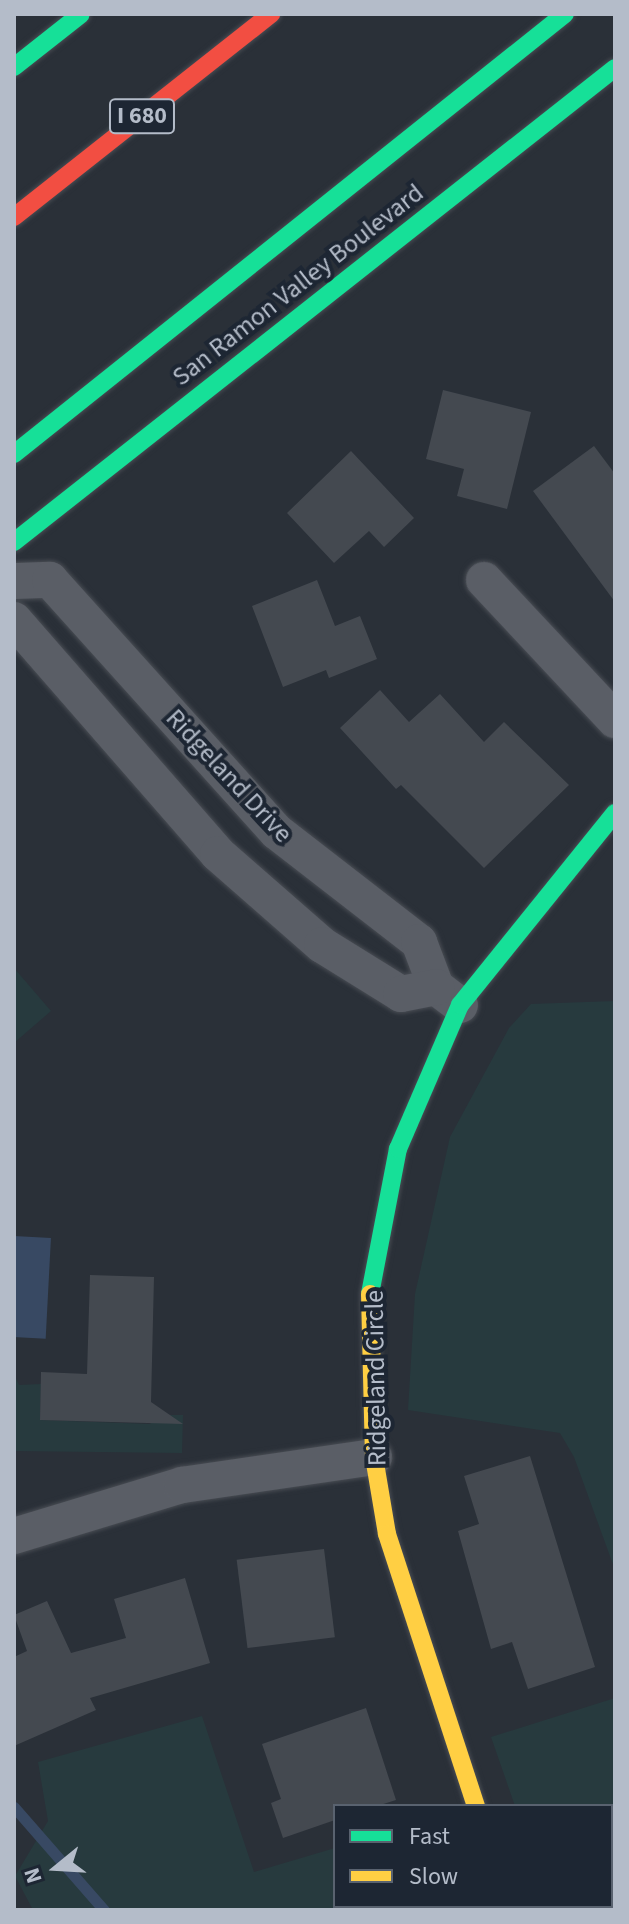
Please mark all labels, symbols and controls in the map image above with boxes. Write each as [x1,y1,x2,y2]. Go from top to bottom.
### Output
road number: I 680 [108,96,176,136]
street label: San Ramon Valley Boulevard [166,177,430,393]
street label: Ridgeland Drive [159,703,299,849]
street label: Ridgeland Circle [359,1290,393,1466]
legend [333,1804,613,1908]
text: Fast [409,1819,450,1854]
north arrow [16,1828,96,1908]
text: Slow [409,1859,458,1894]
text: N [16,1864,51,1887]

